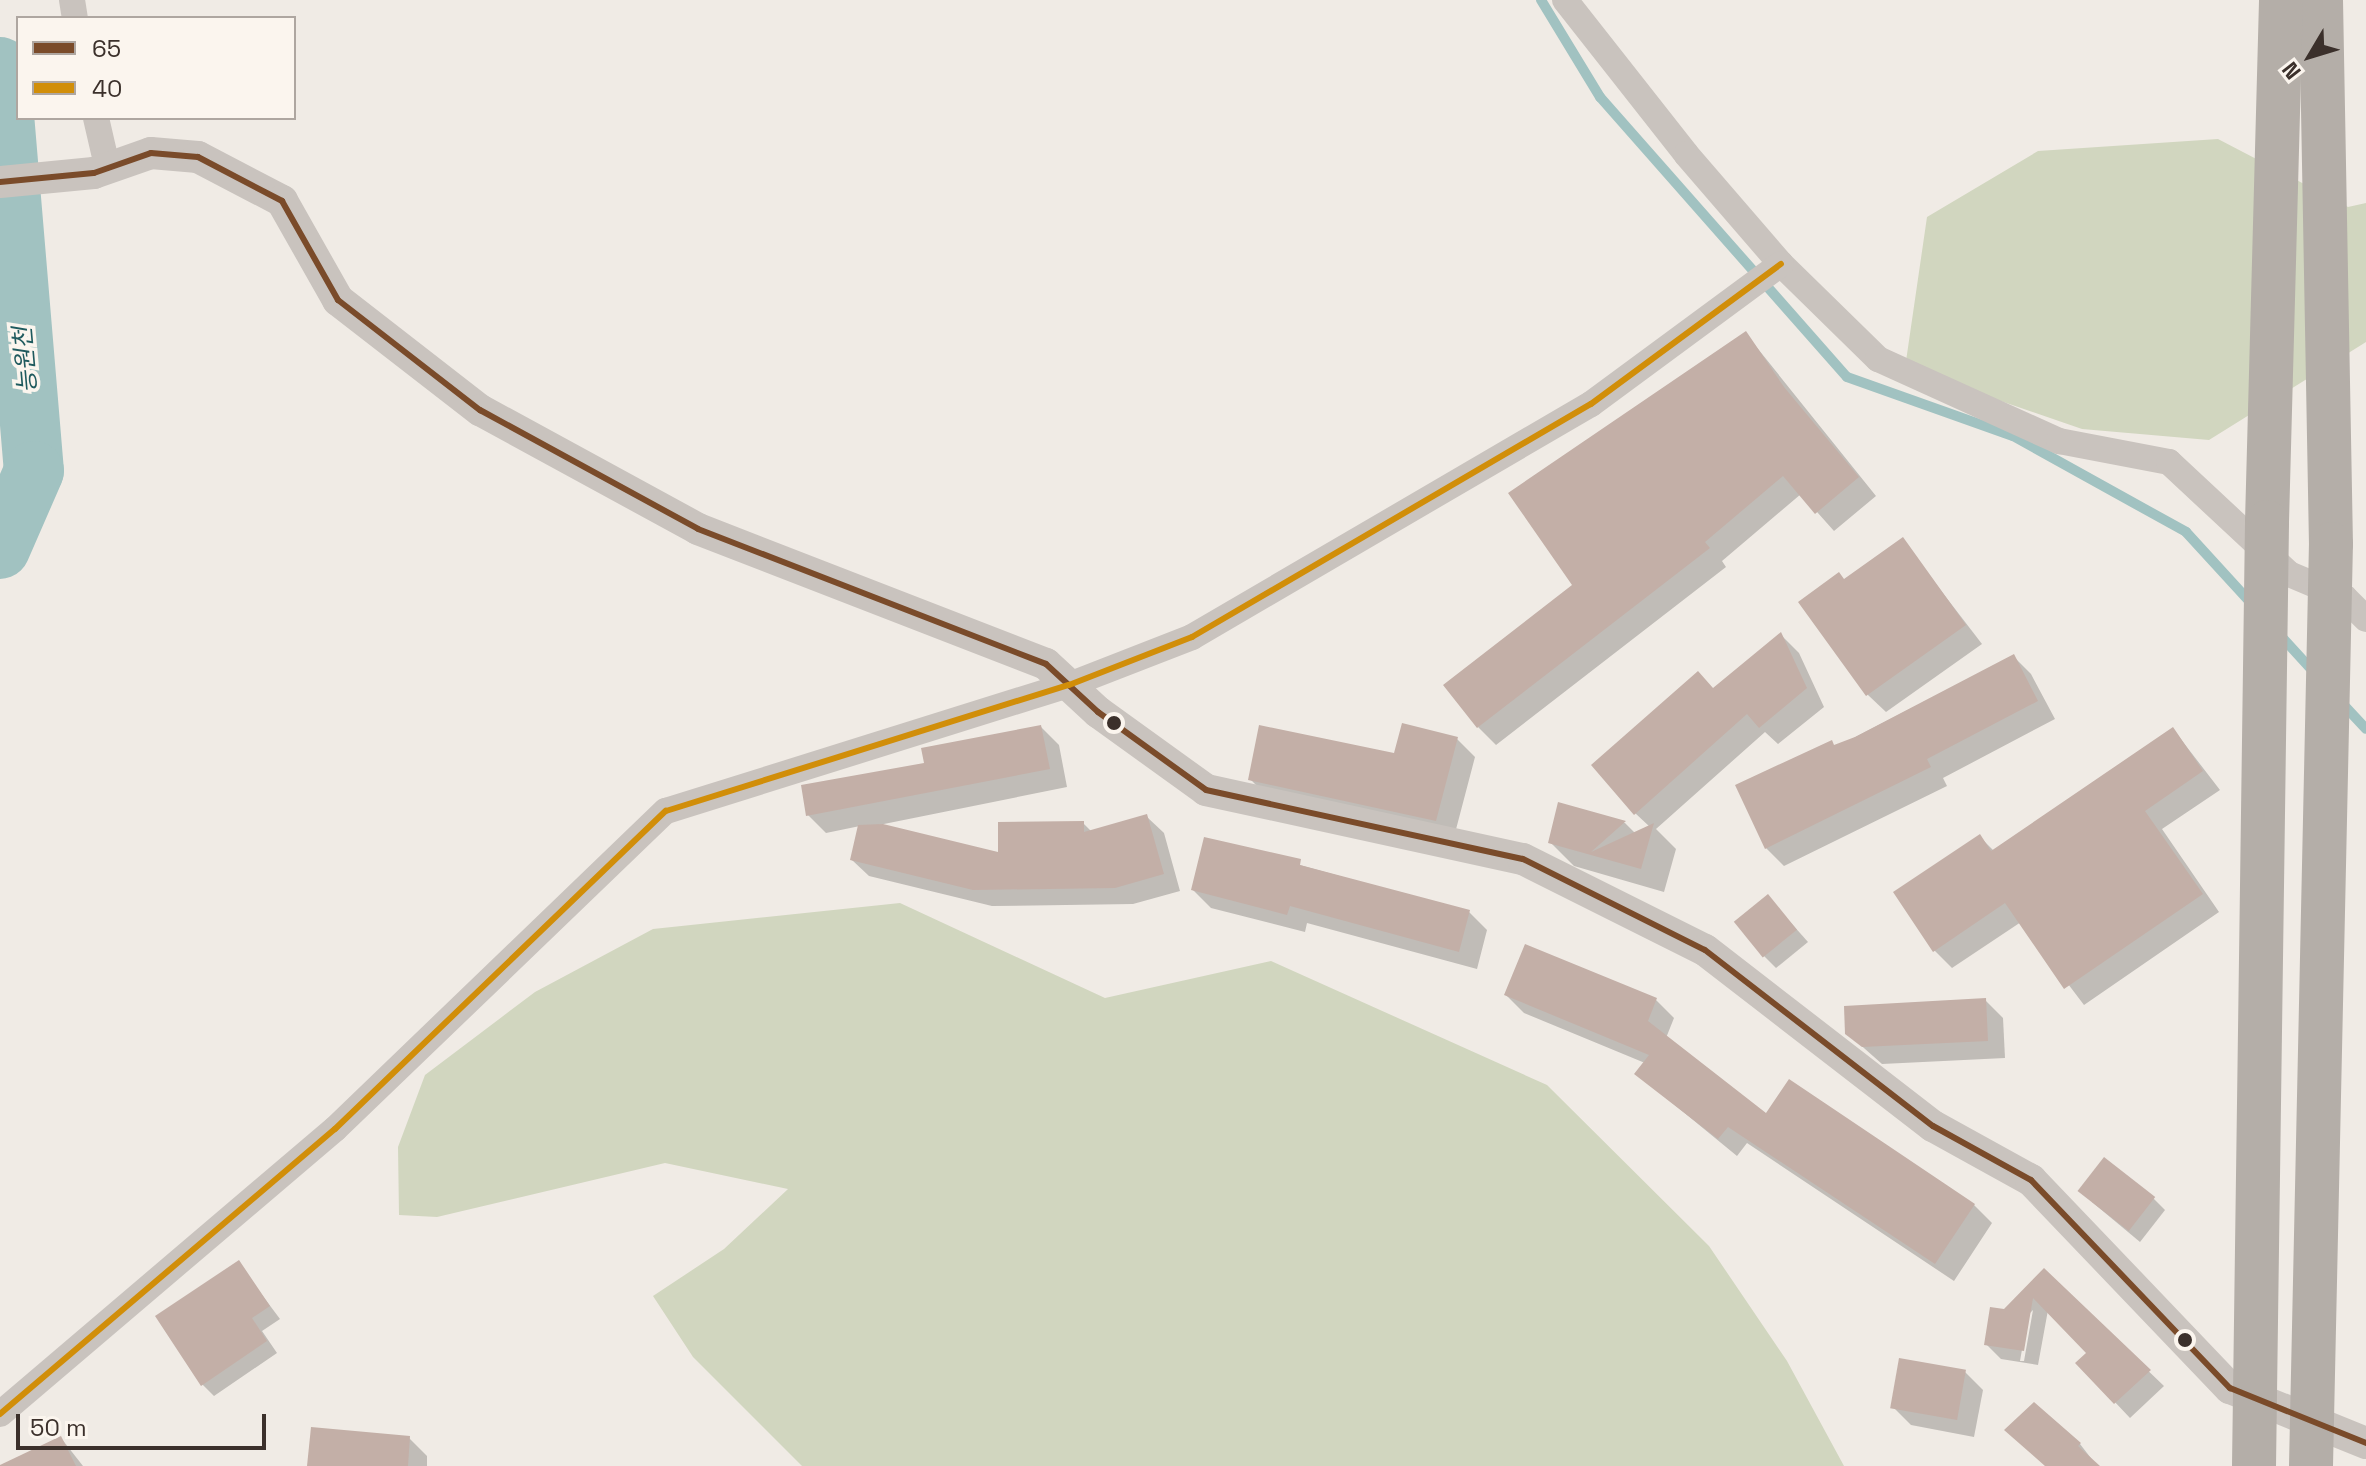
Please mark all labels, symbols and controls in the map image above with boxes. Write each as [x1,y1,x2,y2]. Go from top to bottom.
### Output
legend [16,16,296,120]
north arrow [2270,16,2350,96]
text: 65 [92,33,121,64]
text: N [2276,56,2307,85]
text: 40 [92,73,122,104]
water label: 능원천 [8,326,42,394]
unlabelled marker [1106,715,1122,731]
unlabelled marker [2177,1332,2193,1348]
scale bar [20,1398,270,1448]
text: 50 m [30,1412,87,1443]

